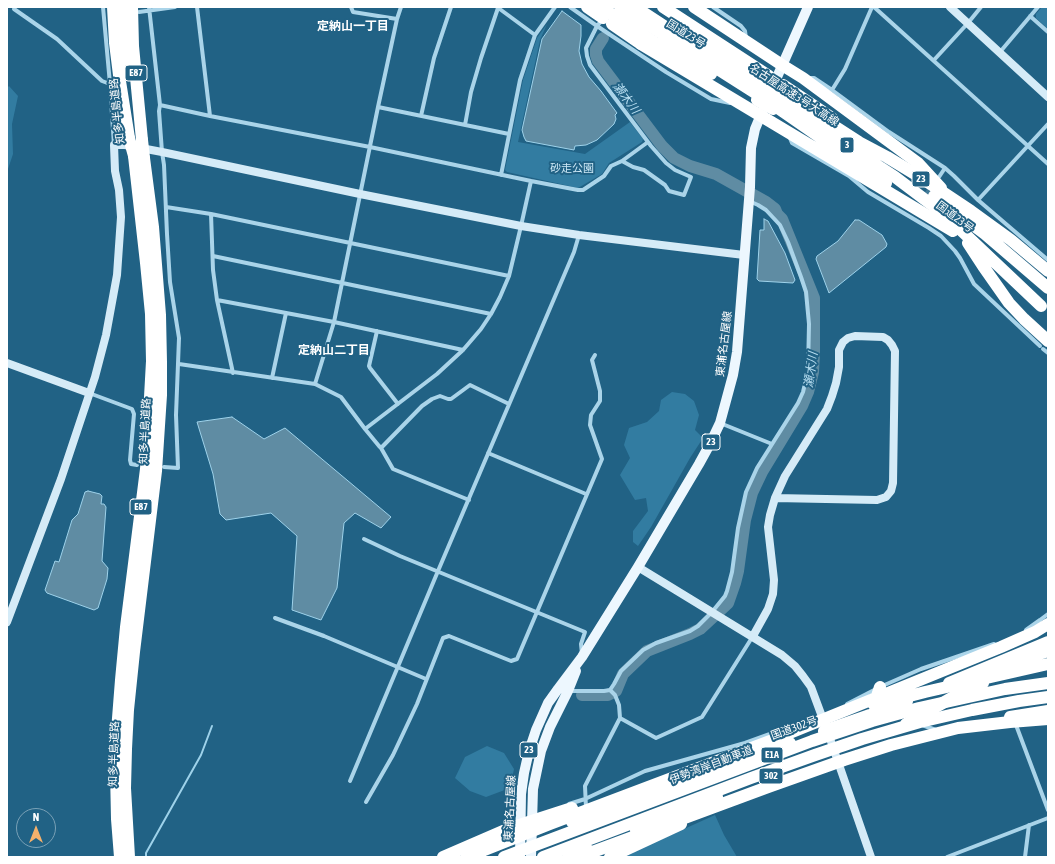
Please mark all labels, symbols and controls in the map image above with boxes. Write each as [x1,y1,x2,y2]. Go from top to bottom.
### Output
street label: 国道23号 [664,17,708,51]
district label: 定納山一丁目 [317,19,389,33]
street label: 名古屋高速3号大高線 [747,61,841,129]
road number: E87 [125,65,147,81]
street label: 知多半島道路 [107,77,127,145]
water label: 瀬木川 [609,79,643,117]
road number: 3 [840,137,854,153]
park label: 砂走公園 [550,162,594,176]
road number: 23 [912,171,930,187]
street label: 国道23号 [934,199,976,235]
street label: 東浦名古屋線 [713,310,735,378]
district label: 定納山二丁目 [298,343,370,357]
water label: 瀬木川 [801,351,821,389]
street label: 知多半島道路 [137,398,153,464]
road number: 23 [702,434,720,450]
road number: E87 [130,499,152,515]
street label: 国道302号 [769,714,819,742]
street label: 知多半島道路 [106,721,122,787]
road number: 23 [520,742,538,758]
street label: 伊勢湾岸自動車道 [668,743,754,787]
road number: E1A [761,747,783,763]
road number: 302 [759,768,783,784]
street label: 東浦名古屋線 [502,775,518,841]
north arrow [16,808,56,848]
text: N [33,811,39,823]

